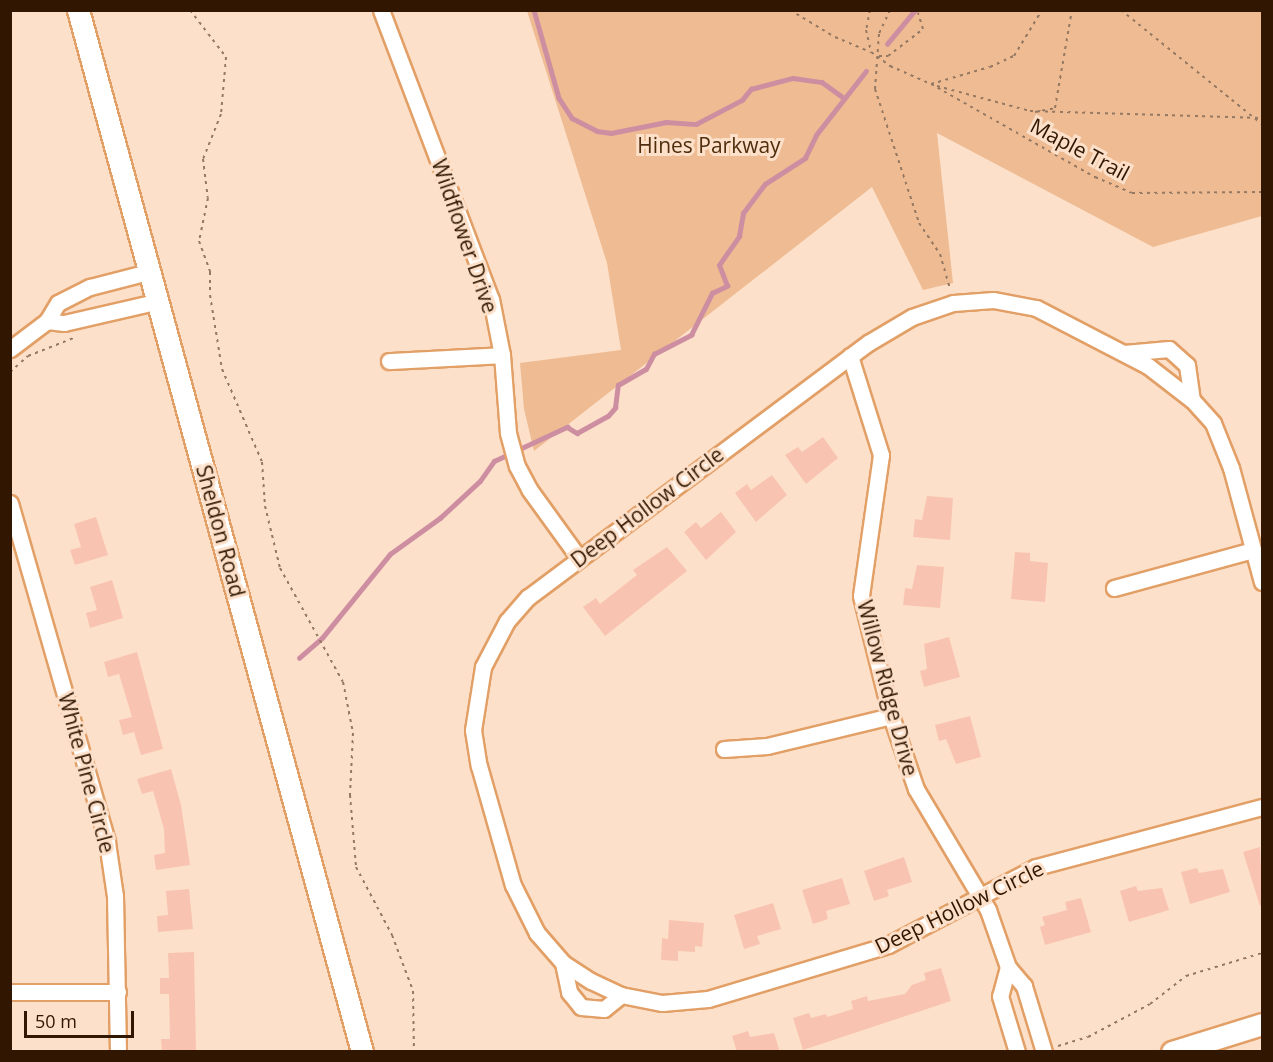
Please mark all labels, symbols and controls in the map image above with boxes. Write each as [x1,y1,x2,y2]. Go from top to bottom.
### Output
street label: Maple Trail [1026,112,1134,186]
park label: Hines Parkway [637,132,781,158]
street label: Wildflower Drive [427,156,503,316]
street label: Deep Hollow Circle [566,441,728,573]
street label: Sheldon Road [191,462,251,600]
street label: Willow Ridge Drive [852,597,924,779]
street label: White Pine Circle [54,690,120,856]
street label: Deep Hollow Circle [871,855,1047,959]
scale bar [27,999,136,1037]
text: 50 m [35,1009,77,1033]

